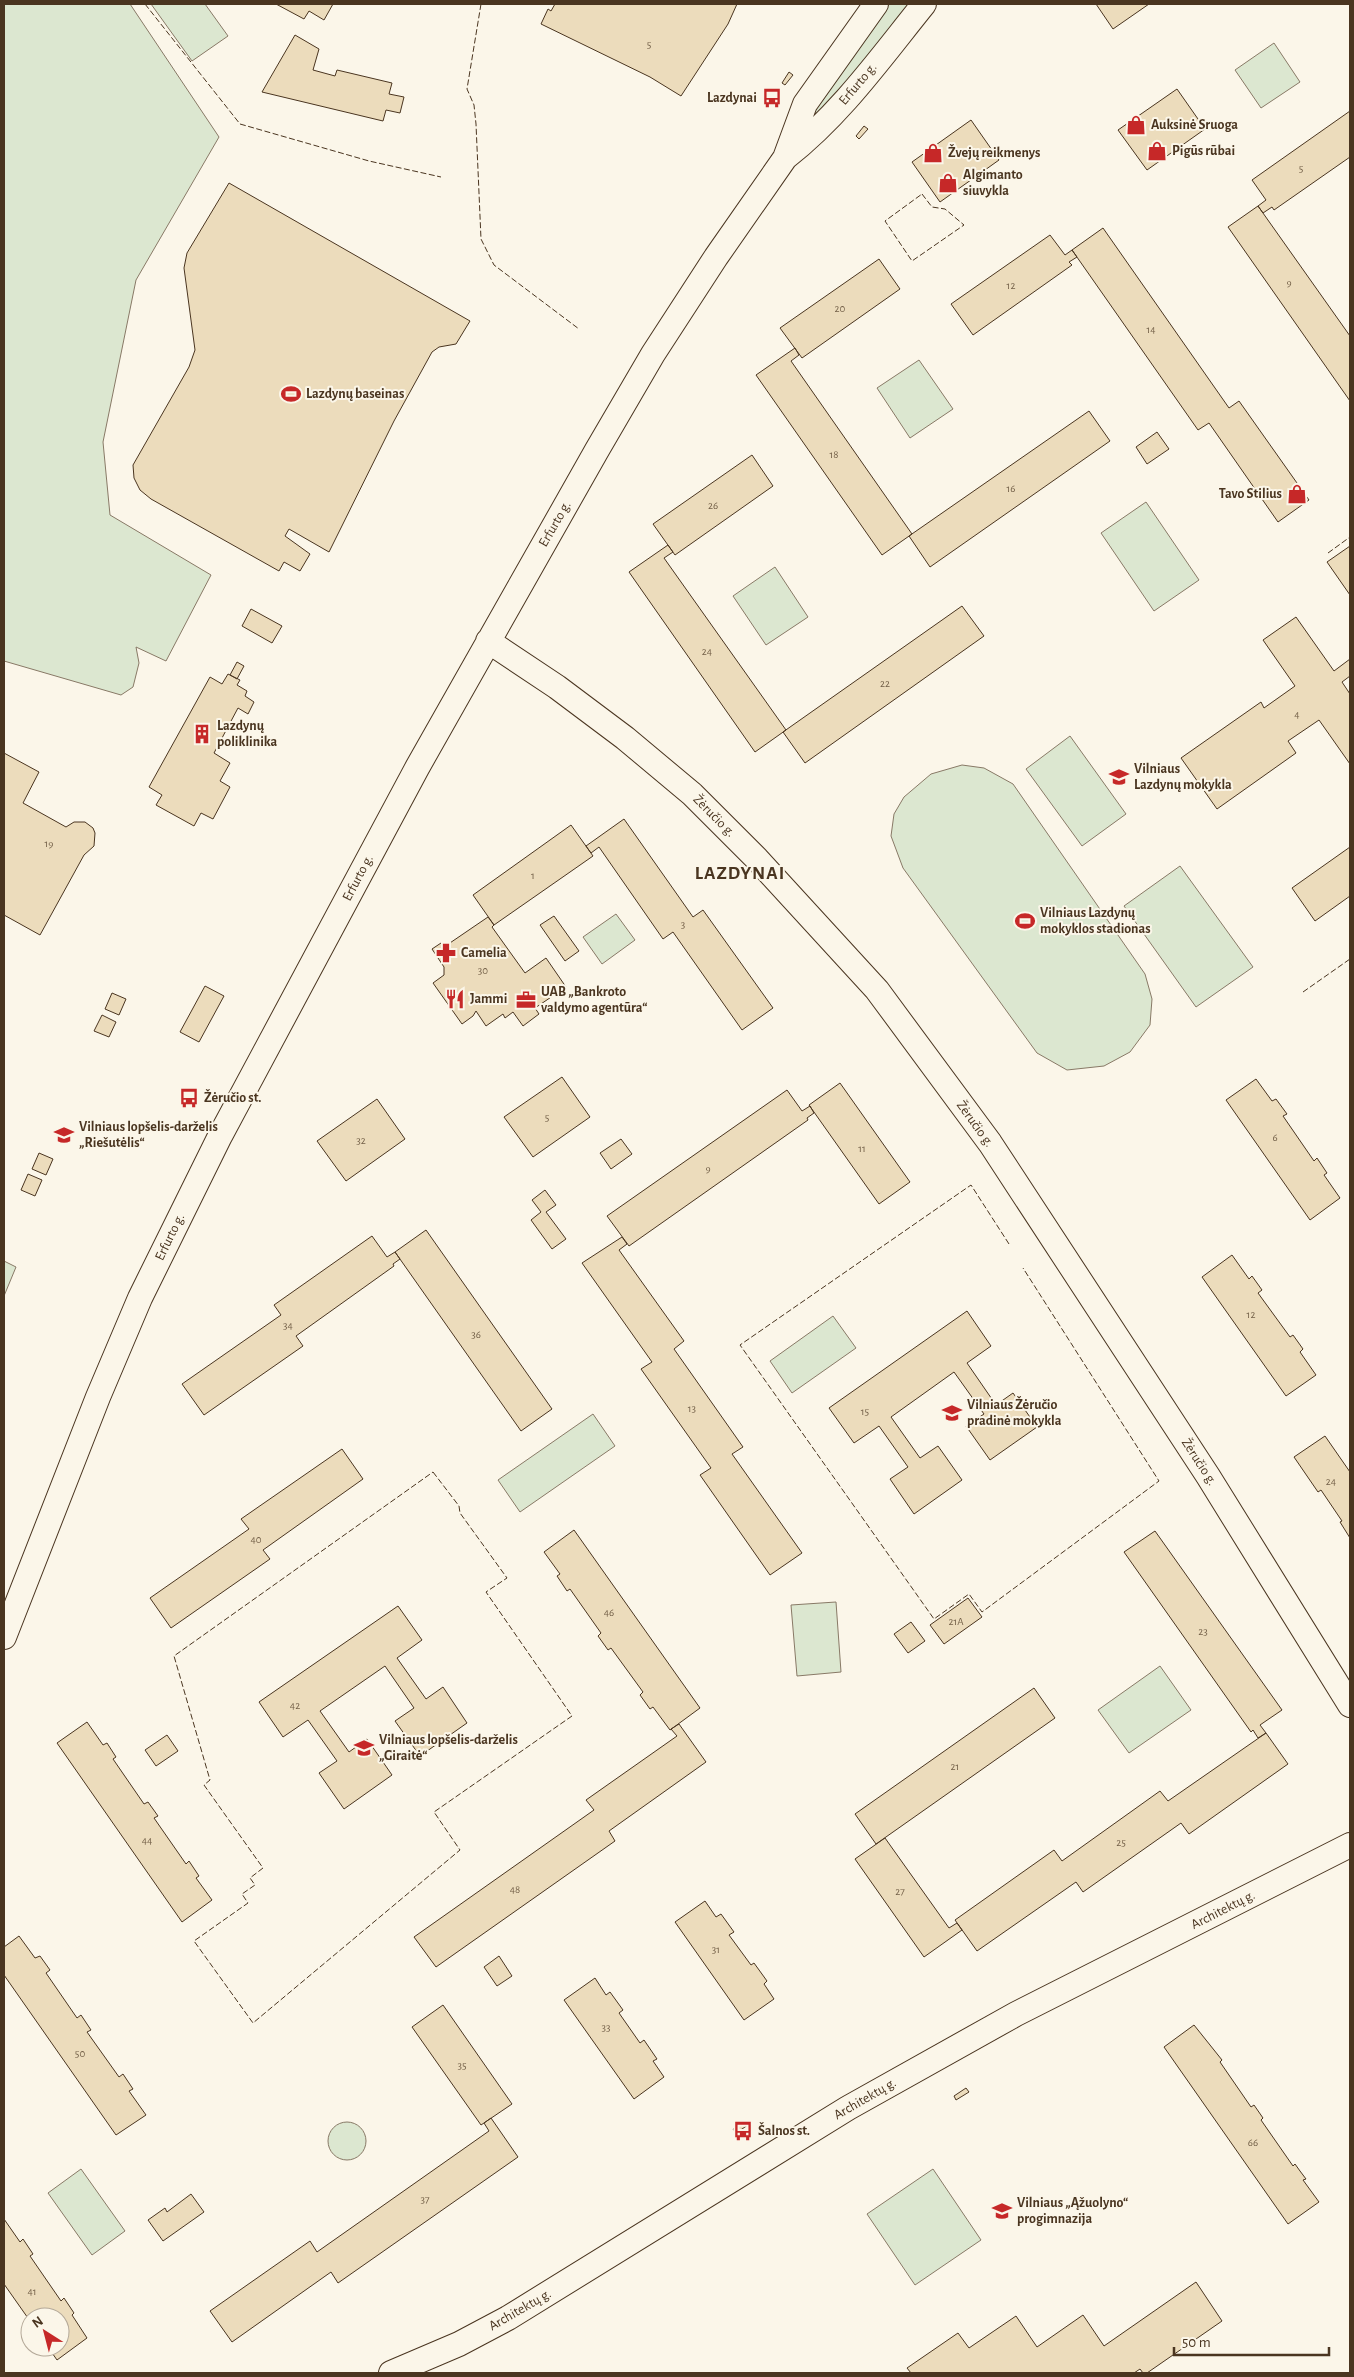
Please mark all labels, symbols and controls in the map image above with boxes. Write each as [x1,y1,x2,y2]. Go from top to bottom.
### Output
house number: 5 [647,39,652,50]
street label: Erfurto g. [836,60,880,108]
bus stop icon: Lazdynai [761,87,783,109]
place label: Lazdynai [707,91,757,105]
shop icon: Auksinė Sruoga [1125,114,1147,136]
place label: Auksinė Sruoga [1151,118,1238,132]
shop icon: Pigūs rūbai [1146,140,1168,162]
shop icon: Žvejų reikmenys [922,142,944,164]
place label: Žvejų reikmenys [948,144,1040,160]
place label: Pigūs rūbai [1172,144,1235,158]
house number: 5 [1299,163,1304,174]
place label: Algimanto siuvykla [963,168,1023,198]
shop icon: Algimanto siuvykla [937,172,959,194]
house number: 9 [1286,277,1292,288]
house number: 12 [1007,280,1015,291]
house number: 20 [835,303,846,314]
house number: 14 [1146,324,1156,335]
sports icon: Lazdynų baseinas [280,383,302,405]
place label: Lazdynų baseinas [306,387,404,401]
house number: 18 [830,449,839,460]
house number: 16 [1007,483,1015,494]
shop icon: Tavo Stilius [1286,483,1308,505]
place label: Tavo Stilius [1219,487,1282,501]
street label: Erfurto g. [536,499,574,549]
house number: 26 [708,500,718,511]
house number: 24 [702,646,712,657]
house number: 22 [880,678,890,689]
house number: 4 [1294,709,1300,720]
place label: Lazdynų poliklinika [217,719,278,749]
building icon: Lazdynų poliklinika [191,723,213,745]
place label: Vilniaus Lazdynų mokykla [1134,762,1232,792]
school or university icon: Vilniaus Lazdynų mokykla [1108,766,1130,788]
street label: Žėručio g. [690,791,739,840]
house number: 19 [45,838,53,849]
street label: Erfurto g. [340,852,376,904]
district label: LAZDYNAI [695,864,785,883]
house number: 1 [531,870,535,881]
place label: Vilniaus Lazdynų mokyklos stadionas [1040,906,1151,936]
sports icon: Vilniaus Lazdynų mokyklos stadionas [1014,910,1036,932]
house number: 3 [681,919,686,930]
pharmacy icon: Camelia [435,942,457,964]
place label: Camelia [461,946,507,960]
house number: 30 [478,965,488,976]
place label: UAB „Bankroto valdymo agentūra“ [541,985,647,1015]
restaurant icon: Jammi [444,988,466,1010]
office icon: UAB „Bankroto valdymo agentūra“ [515,989,537,1011]
place label: Jammi [470,992,507,1006]
bus stop icon: Žėručio st. [178,1087,200,1109]
place label: Žėručio st. [204,1089,261,1105]
street label: Žėručio g. [954,1097,998,1150]
house number: 5 [545,1112,550,1123]
place label: Vilniaus lopšelis-darželis „Riešutėlis“ [79,1120,218,1150]
school or university icon: Vilniaus lopšelis-darželis „Riešutėlis“ [53,1124,75,1146]
house number: 6 [1272,1132,1278,1143]
house number: 32 [356,1135,366,1146]
house number: 11 [858,1143,866,1154]
house number: 9 [705,1163,711,1174]
street label: Erfurto g. [153,1211,187,1263]
house number: 12 [1247,1309,1255,1320]
house number: 34 [283,1320,293,1331]
house number: 36 [471,1329,481,1340]
place label: Vilniaus Žėručio pradinė mokykla [967,1396,1062,1428]
school or university icon: Vilniaus Žėručio pradinė mokykla [941,1402,963,1424]
house number: 13 [688,1403,697,1414]
house number: 15 [861,1406,870,1417]
street label: Žėručio g. [1179,1435,1221,1488]
house number: 24 [1326,1476,1336,1487]
house number: 40 [250,1534,262,1545]
house number: 46 [604,1607,614,1618]
house number: 21A [948,1616,964,1627]
house number: 23 [1198,1626,1208,1637]
house number: 42 [290,1700,300,1711]
place label: Vilniaus lopšelis-darželis „Giraitė“ [379,1733,518,1763]
school or university icon: Vilniaus lopšelis-darželis „Giraitė“ [353,1737,375,1759]
house number: 21 [951,1761,959,1772]
house number: 44 [142,1835,152,1846]
house number: 25 [1116,1837,1126,1848]
house number: 48 [510,1884,520,1895]
house number: 27 [895,1886,905,1897]
street label: Architektų g. [1189,1888,1257,1932]
house number: 31 [712,1944,720,1955]
house number: 33 [601,2022,611,2033]
house number: 50 [75,2048,85,2059]
house number: 35 [457,2060,467,2071]
street label: Architektų g. [831,2076,899,2122]
bus stop icon: Šalnos st. [732,2120,754,2142]
place label: Šalnos st. [758,2122,810,2138]
house number: 66 [1248,2137,1258,2148]
house number: 37 [420,2194,430,2205]
place label: Vilniaus „Ąžuolyno“ progimnazija [1017,2196,1128,2226]
school or university icon: Vilniaus „Ąžuolyno“ progimnazija [991,2200,1013,2222]
house number: 41 [27,2286,37,2297]
street label: Architektų g. [486,2287,554,2333]
north arrow [20,2307,70,2357]
text: N [30,2314,46,2331]
scale bar [1174,2324,1329,2356]
text: 50 m [1182,2335,1211,2350]

